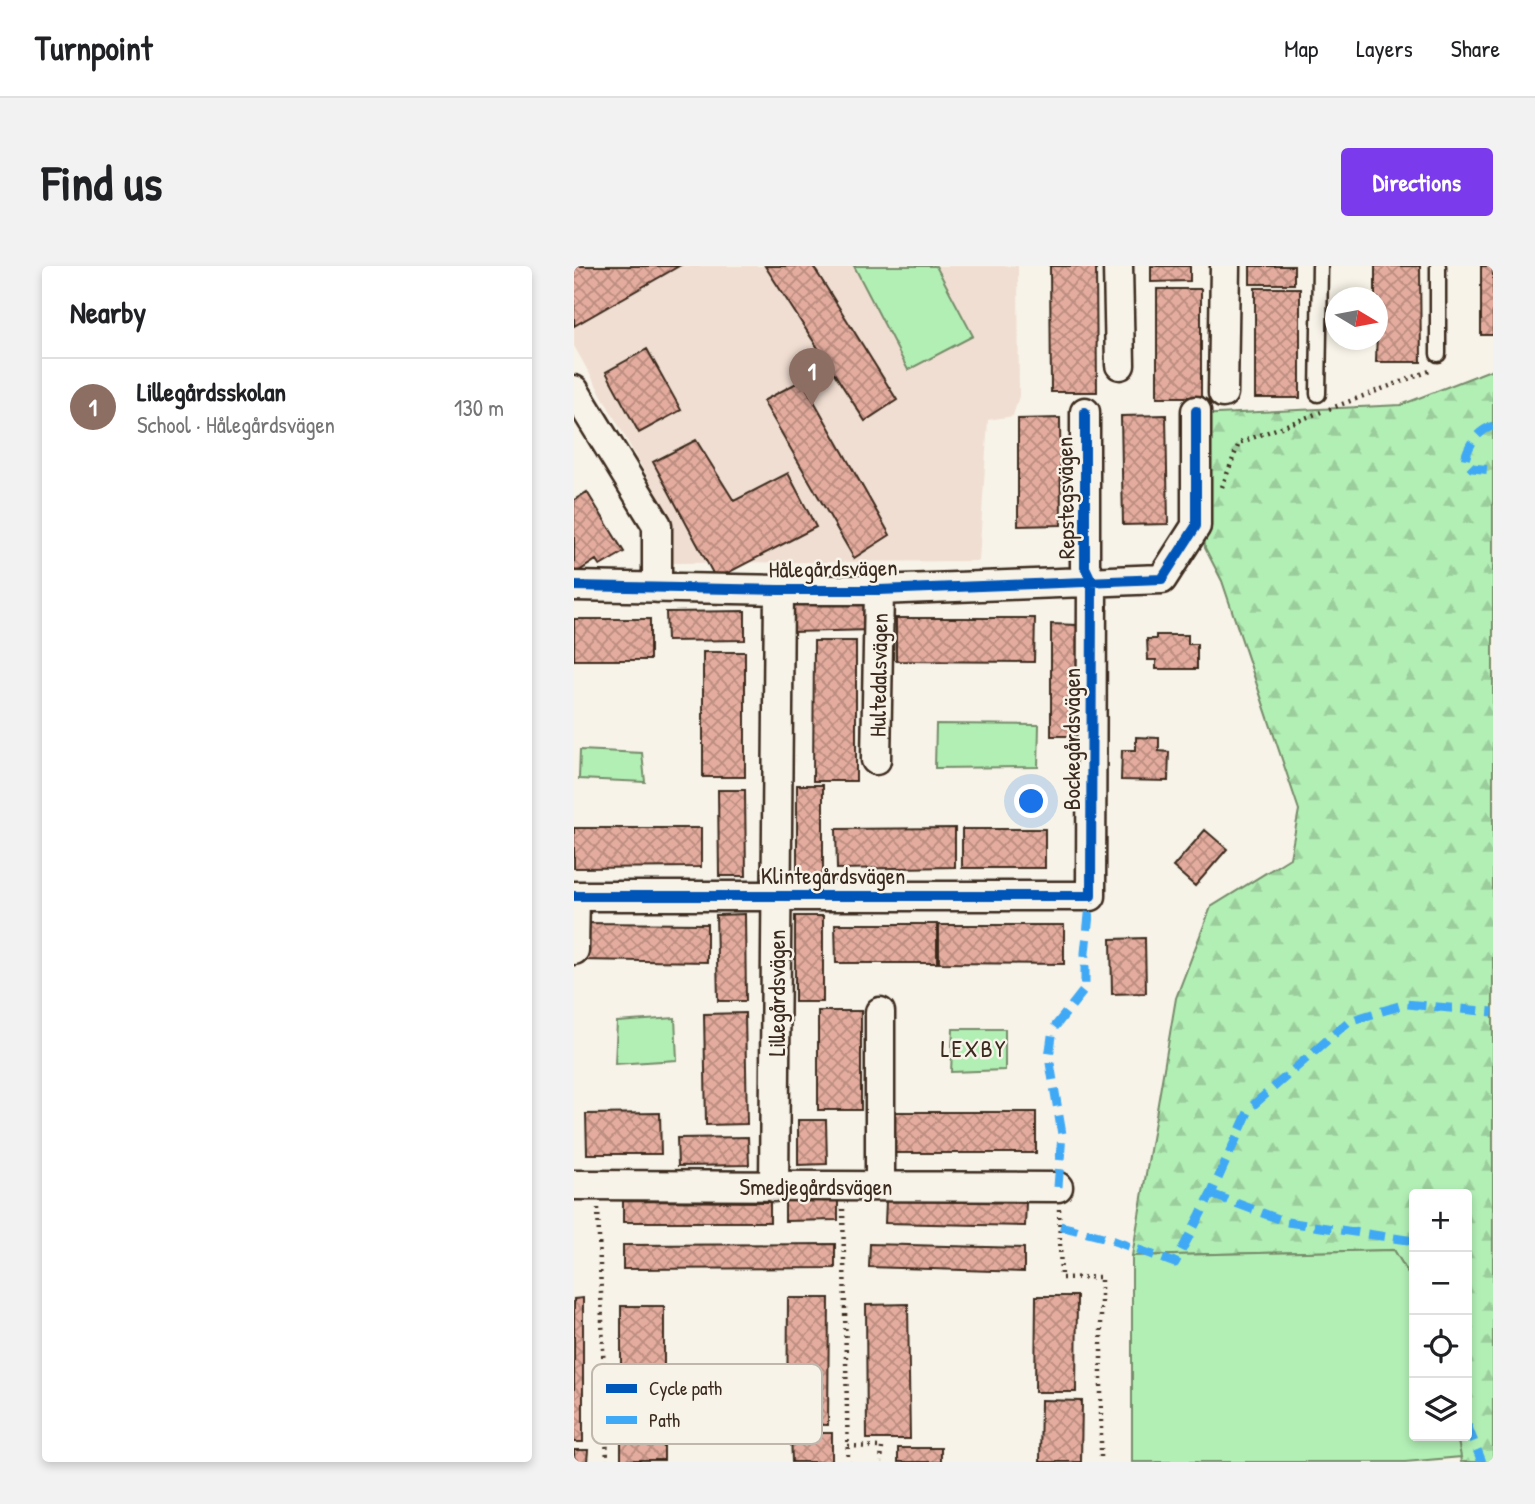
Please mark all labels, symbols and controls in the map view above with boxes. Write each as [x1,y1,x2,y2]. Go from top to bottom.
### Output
text: Turnpoint [35,26,152,70]
text: Map [1284,32,1318,64]
text: Layers [1356,32,1413,64]
text: Share [1451,32,1500,64]
button: Directions [1341,148,1493,216]
text: Find us [42,149,162,215]
north arrow [1325,287,1388,350]
text: Nearby [70,292,146,332]
pin: 1 [789,348,835,406]
text: Lillegårdsskolan [137,374,286,409]
text: 1 [89,392,97,423]
text: 130 m [454,392,504,423]
text: School · Hålegårdsvägen [137,409,335,440]
street label: Repstegsvägen [1048,437,1082,559]
street label: Hålegårdsvägen [768,551,898,585]
street label: Hultedalsvägen [861,613,895,737]
street label: Bockegårdsvägen [1056,668,1087,810]
your location [1014,784,1048,818]
street label: Klintegårdsvägen [761,860,905,891]
street label: Lillegårdsvägen [761,930,792,1056]
district label: LEXBY [941,1032,1007,1064]
street label: Smedjegårdsvägen [740,1171,892,1202]
map controls [1409,1189,1472,1441]
button: + [1409,1189,1472,1252]
button: − [1409,1252,1472,1315]
button: locate [1409,1315,1472,1378]
legend [592,1364,822,1444]
text: Cycle path [649,1375,722,1401]
button: layers [1409,1378,1472,1441]
text: Path [649,1407,680,1433]

